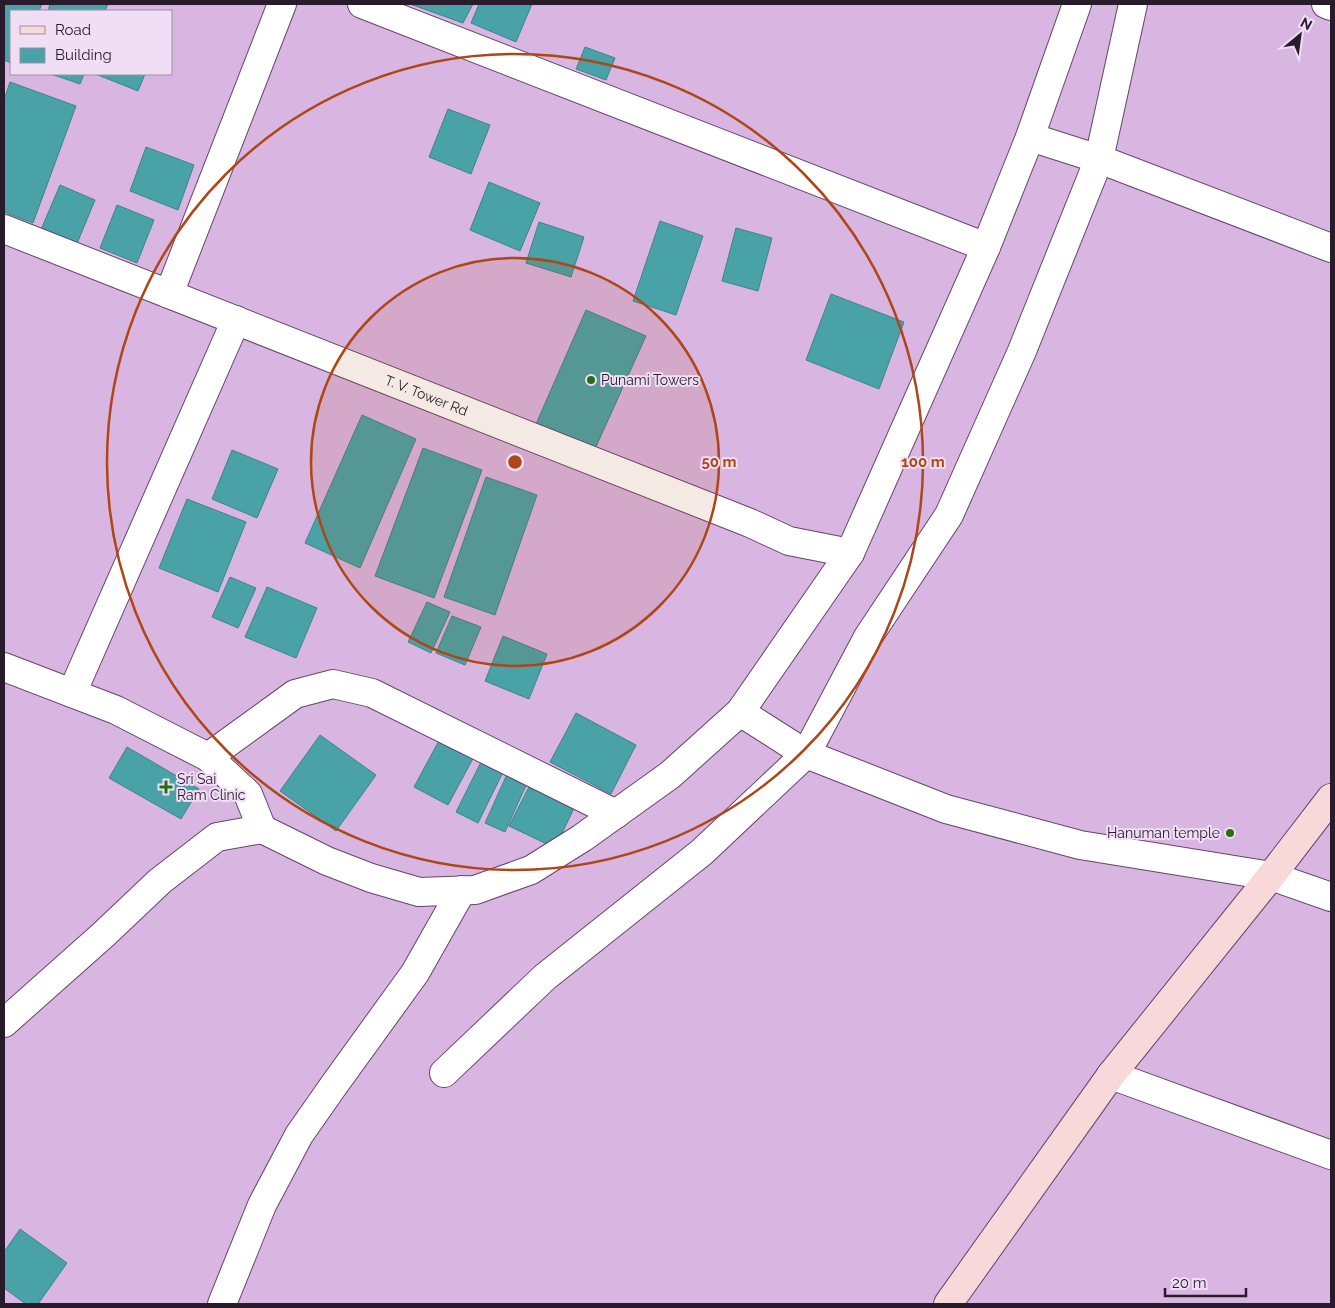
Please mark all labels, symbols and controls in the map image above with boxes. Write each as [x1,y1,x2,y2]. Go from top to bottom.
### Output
legend [10,10,172,75]
north arrow [1275,10,1325,60]
text: N [1298,14,1315,33]
text: Road [55,21,91,39]
text: Building [55,46,112,64]
street label: T. V. Tower Rd [383,372,470,419]
place label: Punami Towers [601,372,699,388]
marker: Punami Towers [585,374,597,386]
centre of rings [506,453,524,471]
text: 50 m [701,453,737,471]
text: 100 m [901,453,945,471]
place label: Sri Sai Ram Clinic [177,771,246,803]
marker: Sri Sai Ram Clinic [159,780,173,794]
place label: Hanuman temple [1107,825,1220,841]
marker: Hanuman temple [1224,827,1236,839]
scale bar [1165,1266,1246,1298]
text: 20 m [1172,1274,1207,1292]

